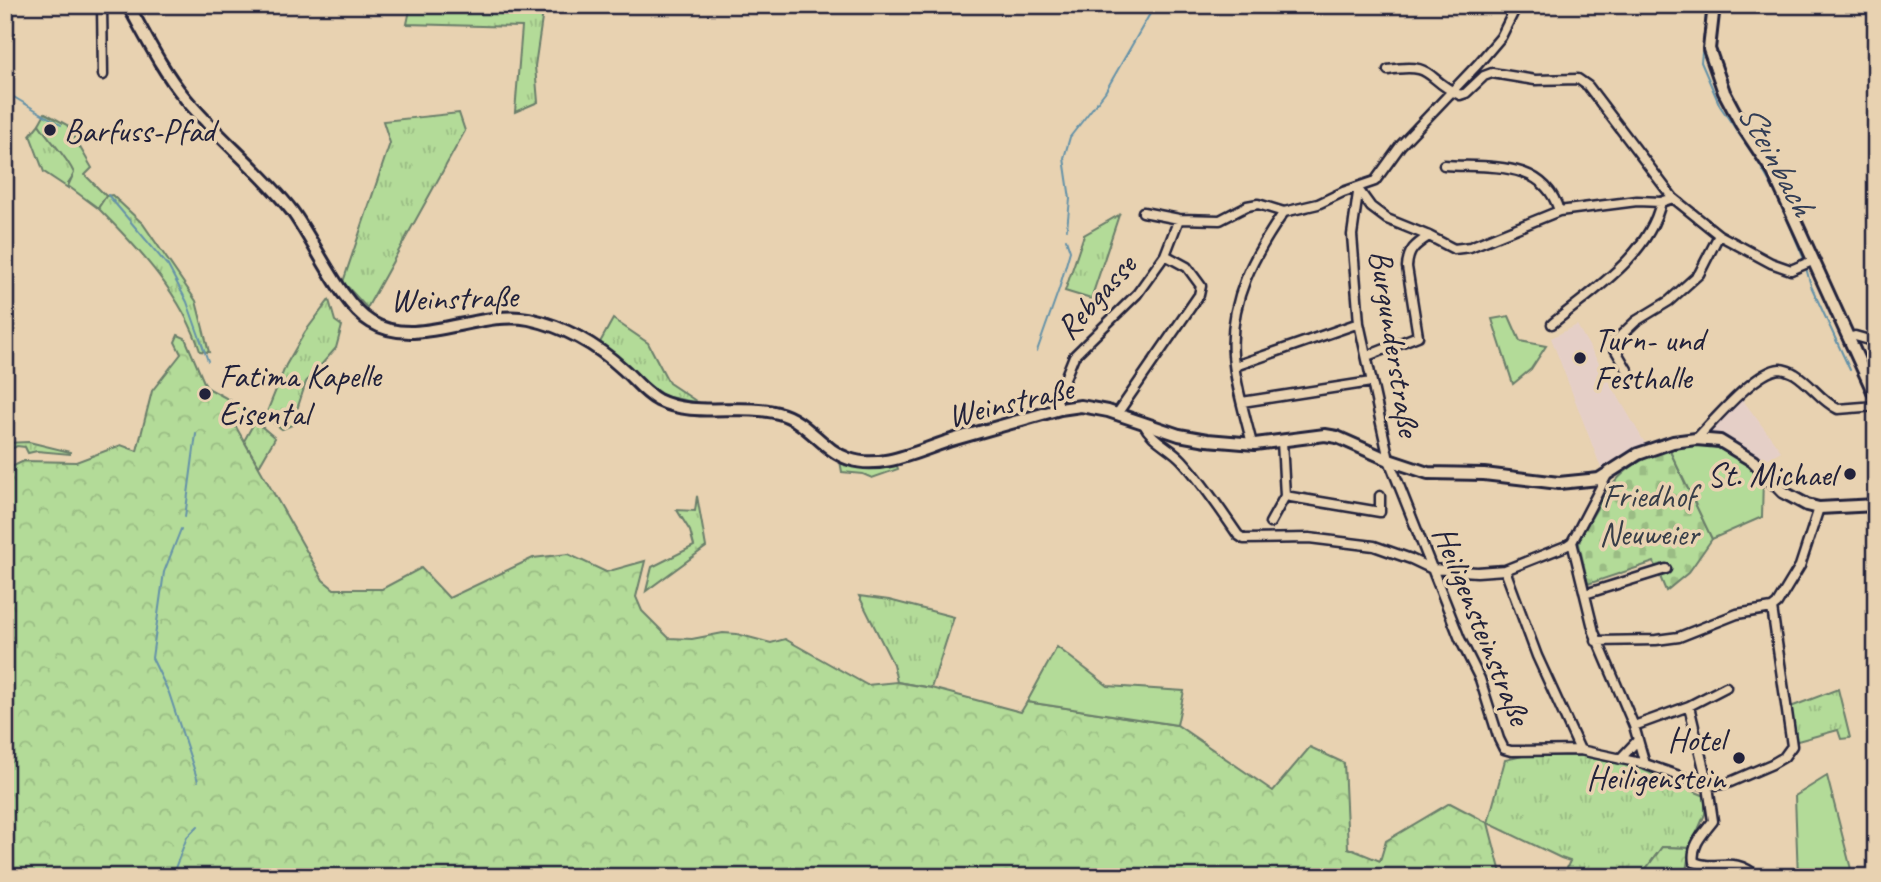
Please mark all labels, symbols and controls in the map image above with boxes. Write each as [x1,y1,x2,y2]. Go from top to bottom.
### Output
water label: Steinbach [1728,95,1827,226]
place label: Barfuss-Pfad [64,110,220,152]
marker: Barfuss-Pfad [42,122,58,138]
street label: Rebgasse [1046,244,1147,348]
street label: Burgunderstraße [1360,247,1431,441]
street label: Weinstraße [390,275,521,321]
place label: Turn- und Festhalle [1594,319,1709,399]
marker: Turn- und Festhalle [1572,350,1588,366]
place label: Fatima Kapelle Eisental [219,355,383,435]
street label: Weinstraße [943,367,1079,437]
marker: Fatima Kapelle Eisental [197,386,213,402]
place label: St. Michael [1707,454,1841,496]
marker: St. Michael [1842,466,1858,482]
park label: Friedhof Neuweier [1599,475,1702,555]
street label: Heiligensteinstraße [1423,520,1542,733]
place label: Hotel Heiligenstein [1587,719,1730,799]
marker: Hotel Heiligenstein [1731,750,1747,766]

